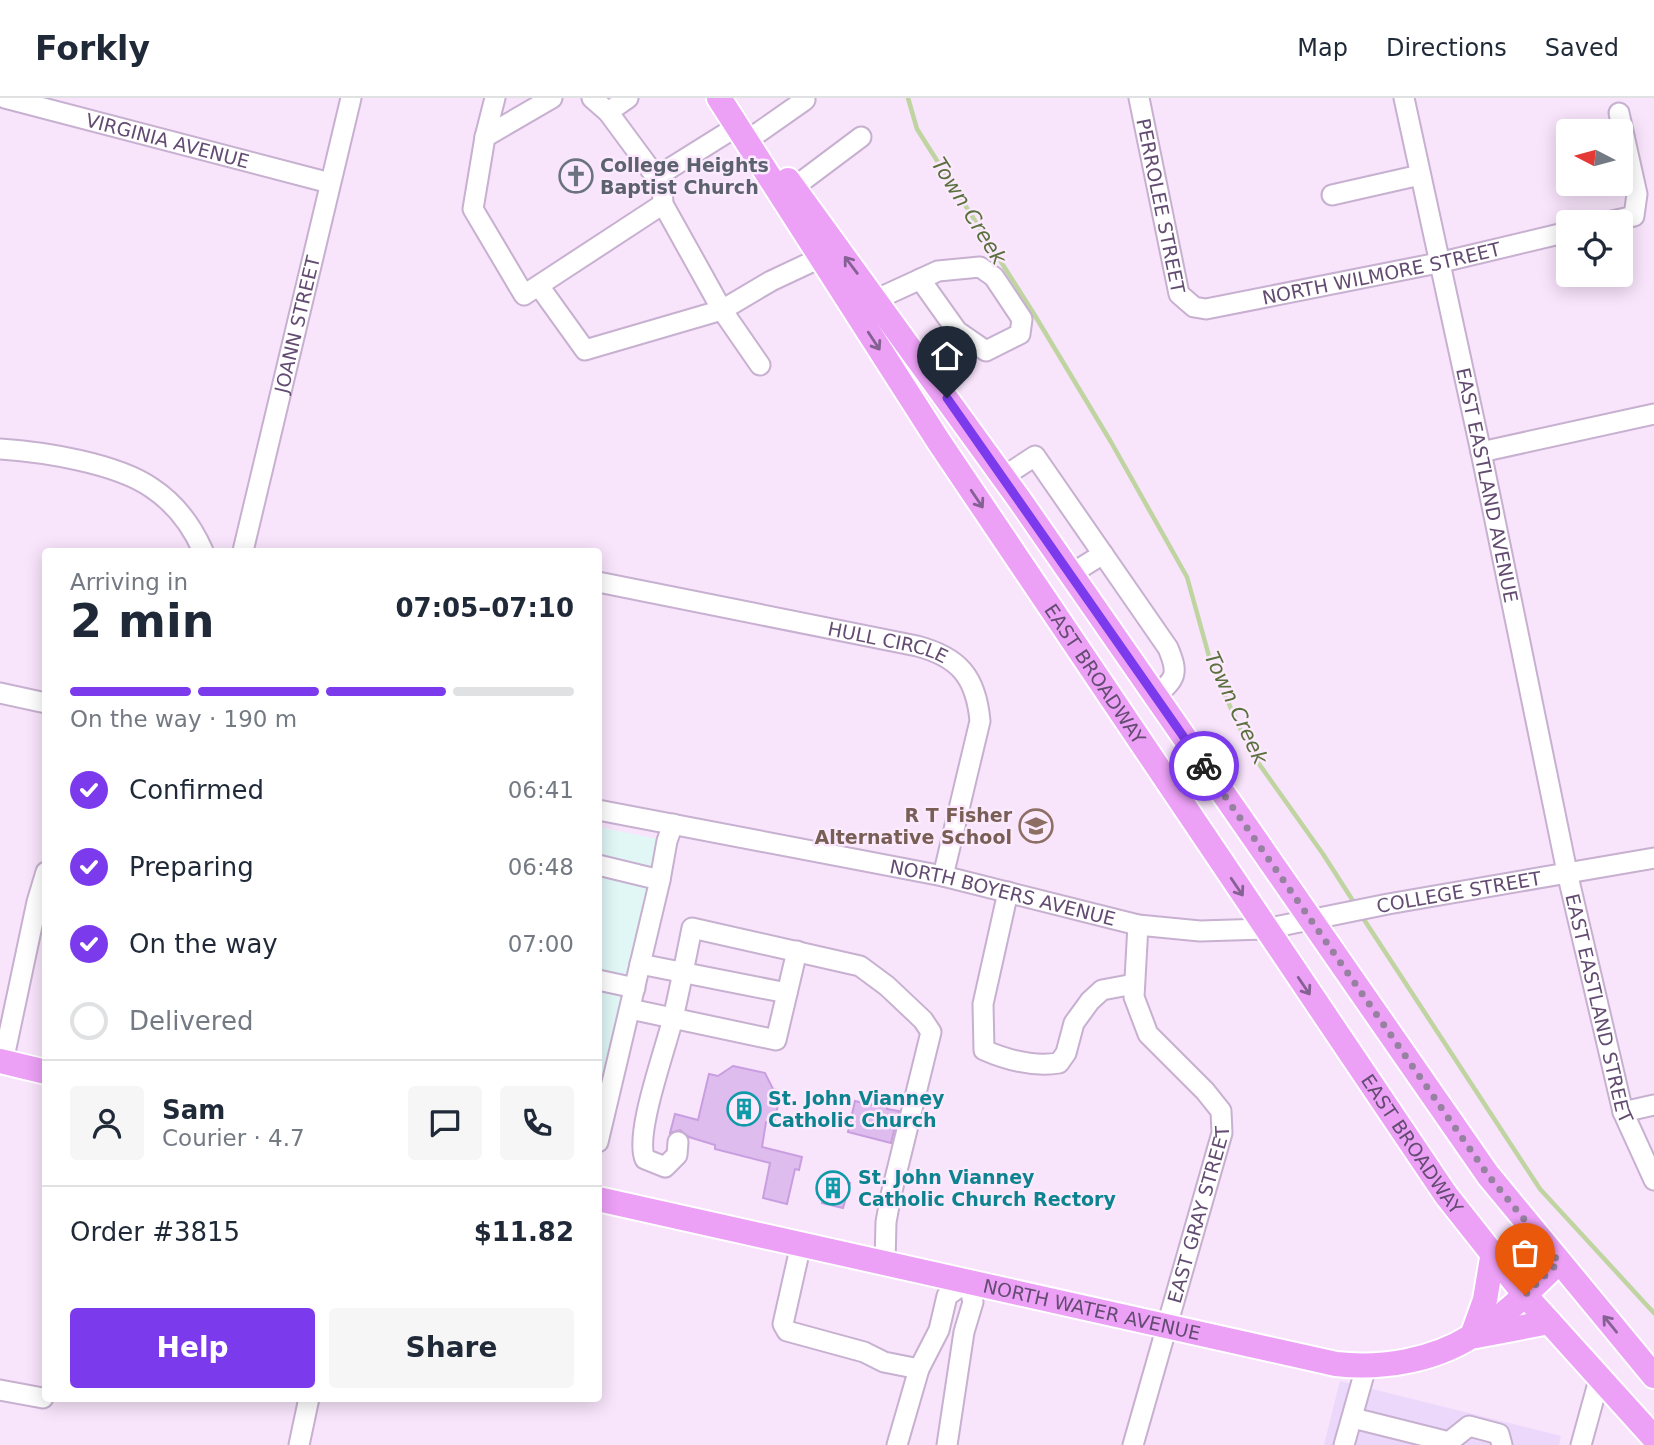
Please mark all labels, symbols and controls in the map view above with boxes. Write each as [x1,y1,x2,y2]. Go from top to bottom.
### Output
text: Forkly [35,29,150,68]
text: Map [1297,34,1348,62]
text: Directions [1386,34,1507,62]
text: Saved [1545,34,1619,62]
street label: VIRGINIA AVENUE [83,109,252,172]
street label: PERROLEE STREET [1132,116,1190,296]
north arrow [1556,119,1633,196]
map controls [1556,119,1633,287]
water label: Town Creek [927,153,1012,270]
place label: College Heights Baptist Church [600,154,769,198]
church icon: College Heights Baptist Church [557,157,595,195]
button: locate [1556,210,1633,287]
street label: NORTH WILMORE STREET [1260,237,1503,309]
street label: JOANN STREET [270,253,324,396]
one-way arrow [843,256,858,274]
pin [917,326,977,398]
one-way arrow [867,331,881,351]
icon: home [928,337,966,375]
street label: EAST EASTLAND AVENUE [1452,366,1523,604]
one-way arrow [969,489,984,508]
text: Arriving in [70,569,188,595]
text: 07:05–07:10 [395,593,574,623]
text: 2 min [70,594,214,648]
street label: EAST BROADWAY [1040,600,1150,749]
street label: HULL CIRCLE [826,617,952,667]
water label: Town Creek [1199,648,1273,769]
text: On the way · 190 m [70,706,297,732]
courier [1169,731,1239,801]
icon: bike [1185,747,1223,785]
icon: check [70,771,108,809]
text: Confirmed [129,775,264,805]
text: 06:41 [508,777,574,803]
place label: R T Fisher Alternative School [815,804,1013,848]
school or university icon: R T Fisher Alternative School [1017,807,1055,845]
icon: check [70,848,108,886]
text: Preparing [129,852,254,882]
text: 06:48 [508,854,574,880]
street label: NORTH BOYERS AVENUE [888,855,1118,930]
street label: COLLEGE STREET [1375,867,1543,917]
one-way arrow [1230,877,1244,896]
street label: EAST EASTLAND STREET [1561,891,1638,1127]
icon: check [70,925,108,963]
text: On the way [129,929,278,959]
text: 07:00 [508,931,574,957]
one-way arrow [1297,975,1311,995]
text: Delivered [129,1006,253,1036]
street label: EAST BROADWAY [1357,1070,1468,1219]
button: person [70,1086,144,1160]
button: chat [408,1086,482,1160]
button: phone [500,1086,574,1160]
place label: St. John Vianney Catholic Church [768,1087,945,1131]
building icon: St. John Vianney Catholic Church [725,1090,763,1128]
text: Sam [162,1095,225,1125]
text: Courier · 4.7 [162,1125,305,1151]
street label: EAST GRAY STREET [1163,1125,1233,1306]
place label: St. John Vianney Catholic Church Rectory [858,1166,1116,1210]
building icon: St. John Vianney Catholic Church Rectory [814,1169,852,1207]
text: Order #3815 [70,1217,240,1247]
text: $11.82 [474,1217,574,1247]
pin [1495,1223,1555,1295]
icon: bag [1506,1234,1544,1272]
street label: NORTH WATER AVENUE [981,1274,1203,1344]
button: Help [70,1308,315,1388]
button: Share [329,1308,574,1388]
one-way arrow [1602,1316,1618,1334]

